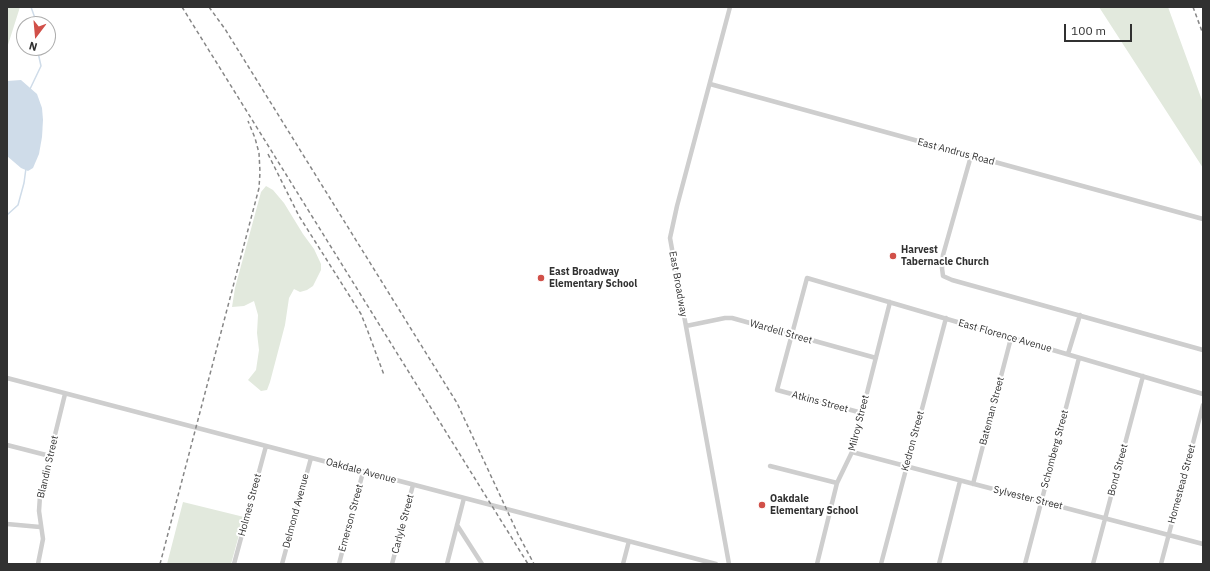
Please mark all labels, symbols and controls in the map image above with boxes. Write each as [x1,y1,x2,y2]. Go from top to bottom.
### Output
north arrow [16,16,56,56]
scale bar [1066,16,1134,42]
text: 100 m [1071,23,1106,38]
text: N [27,39,39,54]
street label: East Andrus Road [916,136,996,168]
place label: Harvest Tabernacle Church [901,244,989,268]
street label: East Broadway [666,250,690,318]
marker: Harvest Tabernacle Church [888,251,898,261]
place label: East Broadway Elementary School [549,266,637,290]
marker: East Broadway Elementary School [536,273,546,283]
street label: Wardell Street [748,317,814,347]
street label: East Florence Avenue [957,317,1053,355]
street label: Bateman Street [977,375,1007,447]
street label: Atkins Street [790,389,850,415]
street label: Milroy Street [846,394,872,452]
street label: Schomberg Street [1039,408,1071,490]
street label: Kedron Street [899,409,927,473]
street label: Blandin Street [35,434,61,500]
street label: Bond Street [1105,443,1131,497]
street label: Homestead Street [1166,443,1198,525]
street label: Oakdale Avenue [324,456,398,486]
street label: Holmes Street [236,472,264,538]
street label: Delmond Avenue [280,473,312,549]
street label: Emerson Street [336,483,366,553]
street label: Sylvester Street [992,484,1064,512]
street label: Carlyle Street [389,493,417,555]
place label: Oakdale Elementary School [770,493,858,516]
marker: Oakdale Elementary School [757,500,767,510]

